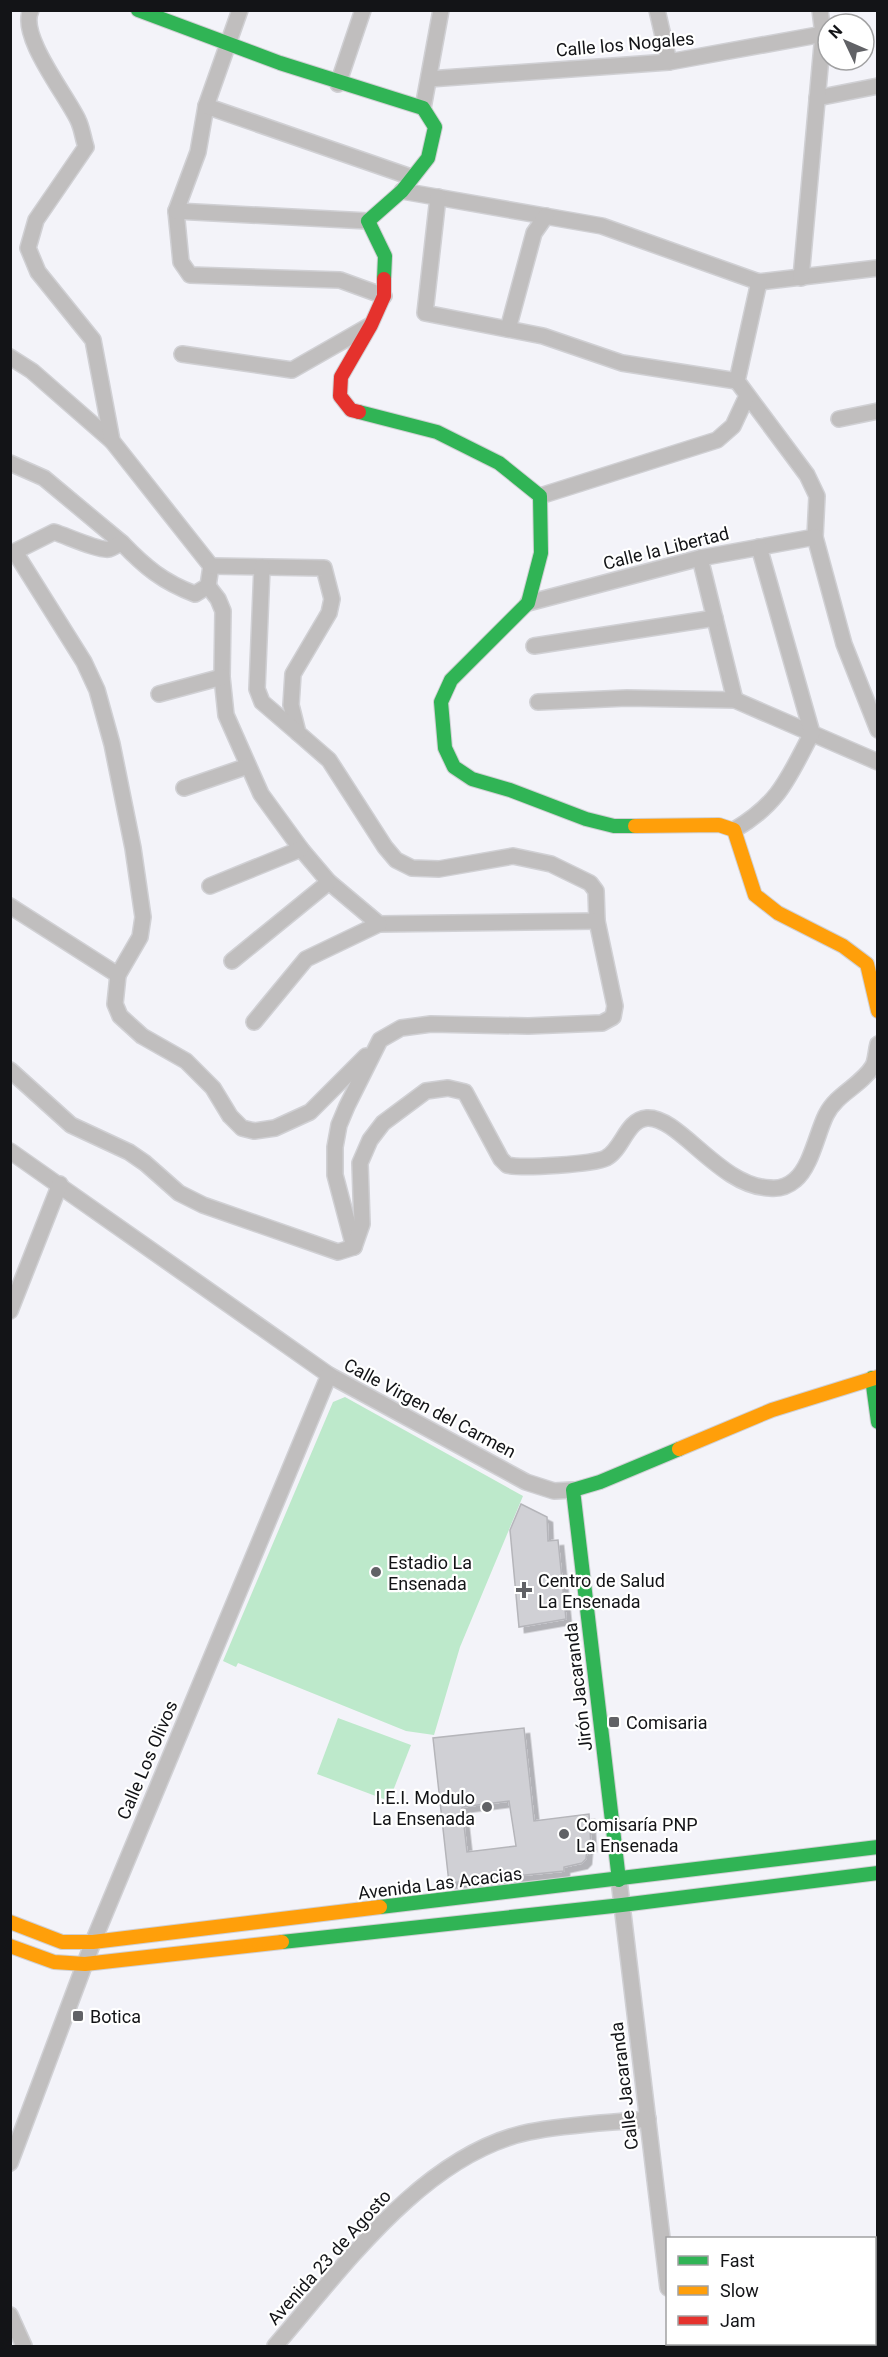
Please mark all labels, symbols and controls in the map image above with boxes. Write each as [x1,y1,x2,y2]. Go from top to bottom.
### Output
north arrow [816,12,876,72]
text: N [825,21,846,43]
street label: Calle los Nogales [555,27,695,61]
street label: Calle la Libertad [601,522,731,574]
street label: Calle Virgen del Carmen [341,1354,519,1462]
place label: Estadio La Ensenada [388,1552,472,1594]
marker: Estadio La Ensenada [369,1565,383,1579]
place label: Centro de Salud La Ensenada [538,1570,665,1612]
marker: Centro de Salud La Ensenada [515,1581,533,1599]
street label: Jirón Jacaranda [560,1622,596,1752]
street label: Calle Los Olivos [112,1697,182,1823]
place label: Comisaria [626,1712,708,1733]
marker: Comisaria [607,1715,621,1729]
place label: I.E.I. Modulo La Ensenada [372,1787,475,1829]
marker: I.E.I. Modulo La Ensenada [480,1800,494,1814]
place label: Comisaría PNP La Ensenada [576,1814,698,1856]
marker: Comisaría PNP La Ensenada [557,1827,571,1841]
street label: Avenida Las Acacias [357,1863,523,1903]
place label: Botica [90,2006,141,2027]
marker: Botica [71,2009,85,2023]
street label: Calle Jacaranda [606,2021,642,2151]
street label: Avenida 23 de Agosto [263,2185,395,2329]
legend [666,2237,876,2345]
text: Fast [720,2250,755,2271]
text: Slow [720,2280,759,2301]
text: Jam [720,2310,756,2331]

